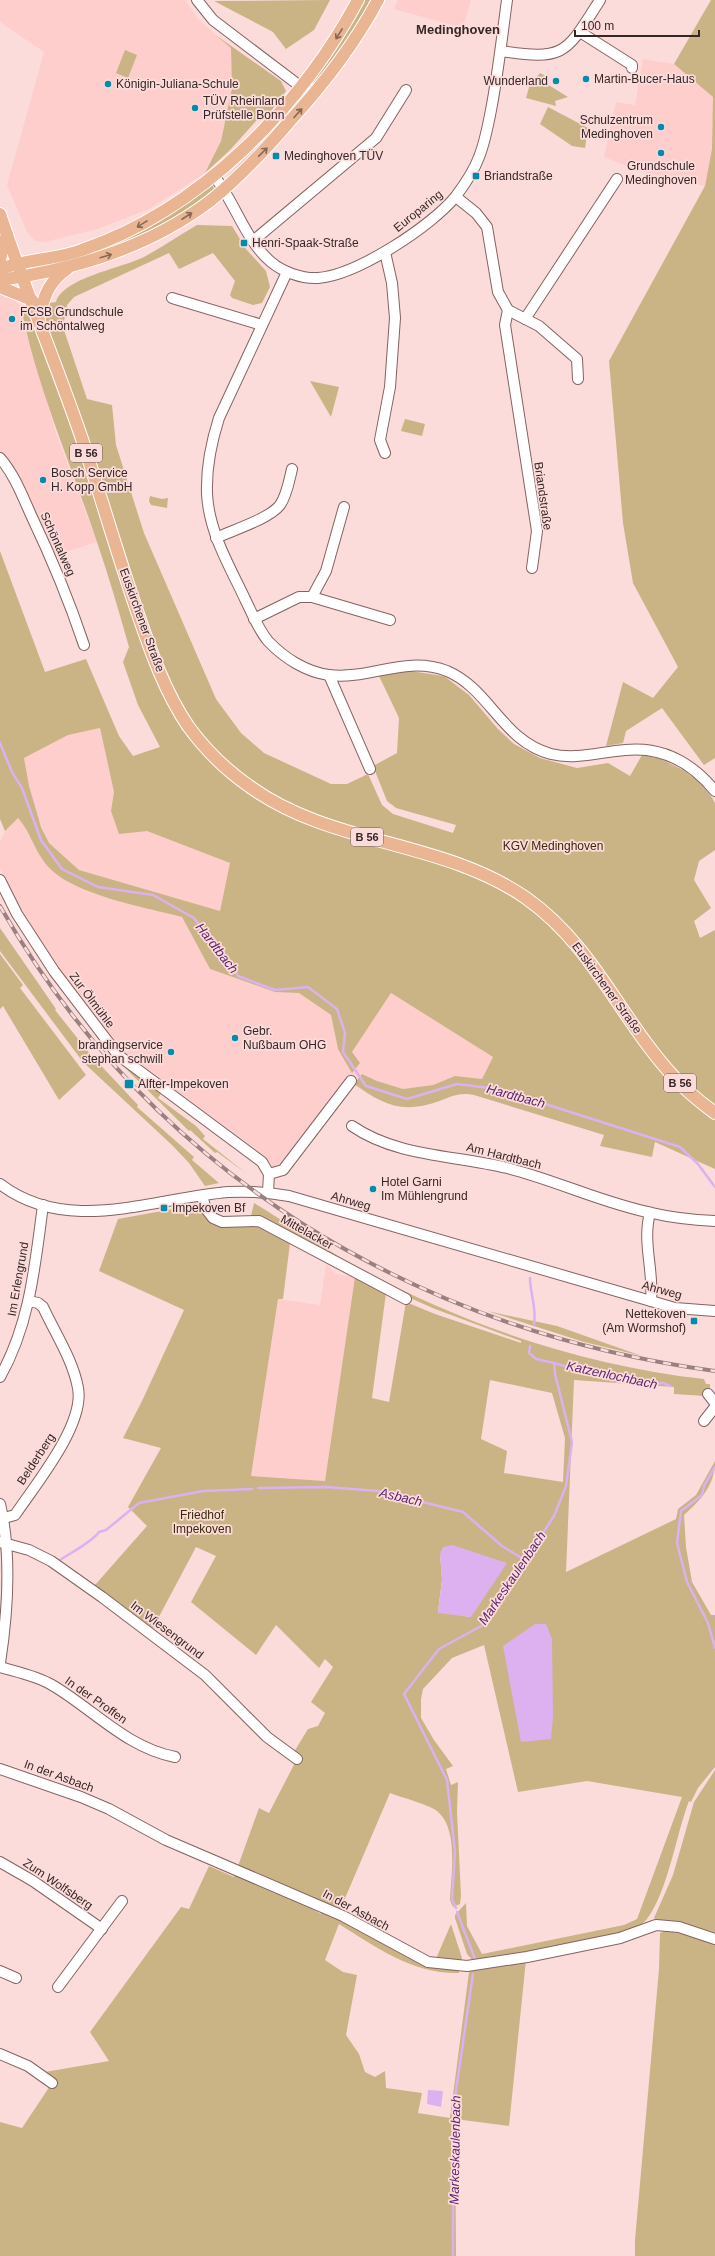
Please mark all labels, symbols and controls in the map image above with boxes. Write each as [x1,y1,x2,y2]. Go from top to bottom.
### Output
scale bar [575,12,699,38]
text: 100 m [581,19,614,33]
district label: Medinghoven [416,22,500,37]
one-way arrow [334,28,342,40]
place label: Martin-Bucer-Haus [594,72,695,86]
place label: Wunderland [484,74,548,88]
marker: Martin-Bucer-Haus [581,74,591,84]
marker: Wunderland [551,76,561,86]
place label: Königin-Juliana-Schule [116,77,239,91]
marker: Königin-Juliana-Schule [103,79,113,89]
place label: TÜV Rheinland Prüfstelle Bonn [203,94,284,122]
marker: TÜV Rheinland Prüfstelle Bonn [190,103,200,113]
one-way arrow [293,108,303,118]
place label: Schulzentrum Medinghoven [580,113,653,141]
marker: Schulzentrum Medinghoven [656,122,666,132]
one-way arrow [258,147,268,157]
marker: Grundschule Medinghoven [656,148,666,158]
place label: Medinghoven TÜV [284,149,383,163]
marker: Medinghoven TÜV [271,151,281,161]
place label: Grundschule Medinghoven [625,159,697,187]
place label: Briandstraße [484,169,553,183]
marker: Briandstraße [471,171,481,181]
street label: Europaring [391,187,445,235]
one-way arrow [181,212,192,220]
one-way arrow [136,220,147,228]
place label: Henri-Spaak-Straße [252,236,359,250]
marker: Henri-Spaak-Straße [239,238,249,248]
one-way arrow [99,252,112,259]
place label: FCSB Grundschule im Schöntalweg [20,305,124,333]
marker: FCSB Grundschule im Schöntalweg [7,314,17,324]
road number: B 56 [70,444,102,462]
street label: Briandstraße [531,461,555,531]
place label: Bosch Service H. Kopp GmbH [51,466,132,494]
marker: Bosch Service H. Kopp GmbH [38,475,48,485]
street label: Schöntalweg [38,510,78,578]
street label: Euskirchener Straße [117,566,167,674]
road number: B 56 [351,828,383,846]
park label: KGV Medinghoven [503,839,603,853]
water label: Hardtbach [193,920,241,976]
street label: Euskirchener Straße [569,940,645,1037]
street label: Zur Ölmühle [67,969,118,1031]
place label: Gebr. Nußbaum OHG [243,1024,326,1052]
marker: Gebr. Nußbaum OHG [230,1033,240,1043]
place label: brandingservice stephan schwill [78,1038,163,1066]
marker: brandingservice stephan schwill [166,1047,176,1057]
road number: B 56 [664,1074,696,1092]
place label: Alfter-Impekoven [138,1077,229,1091]
marker: Alfter-Impekoven [123,1078,135,1090]
water label: Hardtbach [485,1081,547,1111]
street label: Am Hardtbach [465,1140,543,1172]
place label: Hotel Garni Im Mühlengrund [381,1175,468,1203]
marker: Hotel Garni Im Mühlengrund [368,1184,378,1194]
street label: Ahrweg [330,1189,372,1213]
place label: Impekoven Bf [172,1201,246,1215]
marker: Impekoven Bf [159,1203,169,1213]
street label: Mittelacker [278,1212,336,1252]
street label: Im Erlengrund [5,1241,31,1317]
street label: Ahrweg [641,1278,683,1302]
place label: Nettekoven (Am Wormshof) [602,1307,686,1335]
marker: Nettekoven (Am Wormshof) [689,1316,699,1326]
water label: Katzenlochbach [565,1358,659,1392]
street label: Belderberg [14,1431,58,1487]
water label: Asbach [377,1485,424,1509]
park label: Friedhof Impekoven [173,1508,231,1536]
water label: Markeskaulenbach [475,1529,549,1627]
street label: Im Wiesengrund [128,1598,206,1662]
street label: In der Proffen [62,1673,130,1727]
street label: In der Asbach [22,1757,96,1795]
street label: Zum Wolfsberg [20,1856,96,1912]
street label: In der Asbach [320,1887,392,1933]
water label: Markeskaulenbach [447,2095,463,2205]

